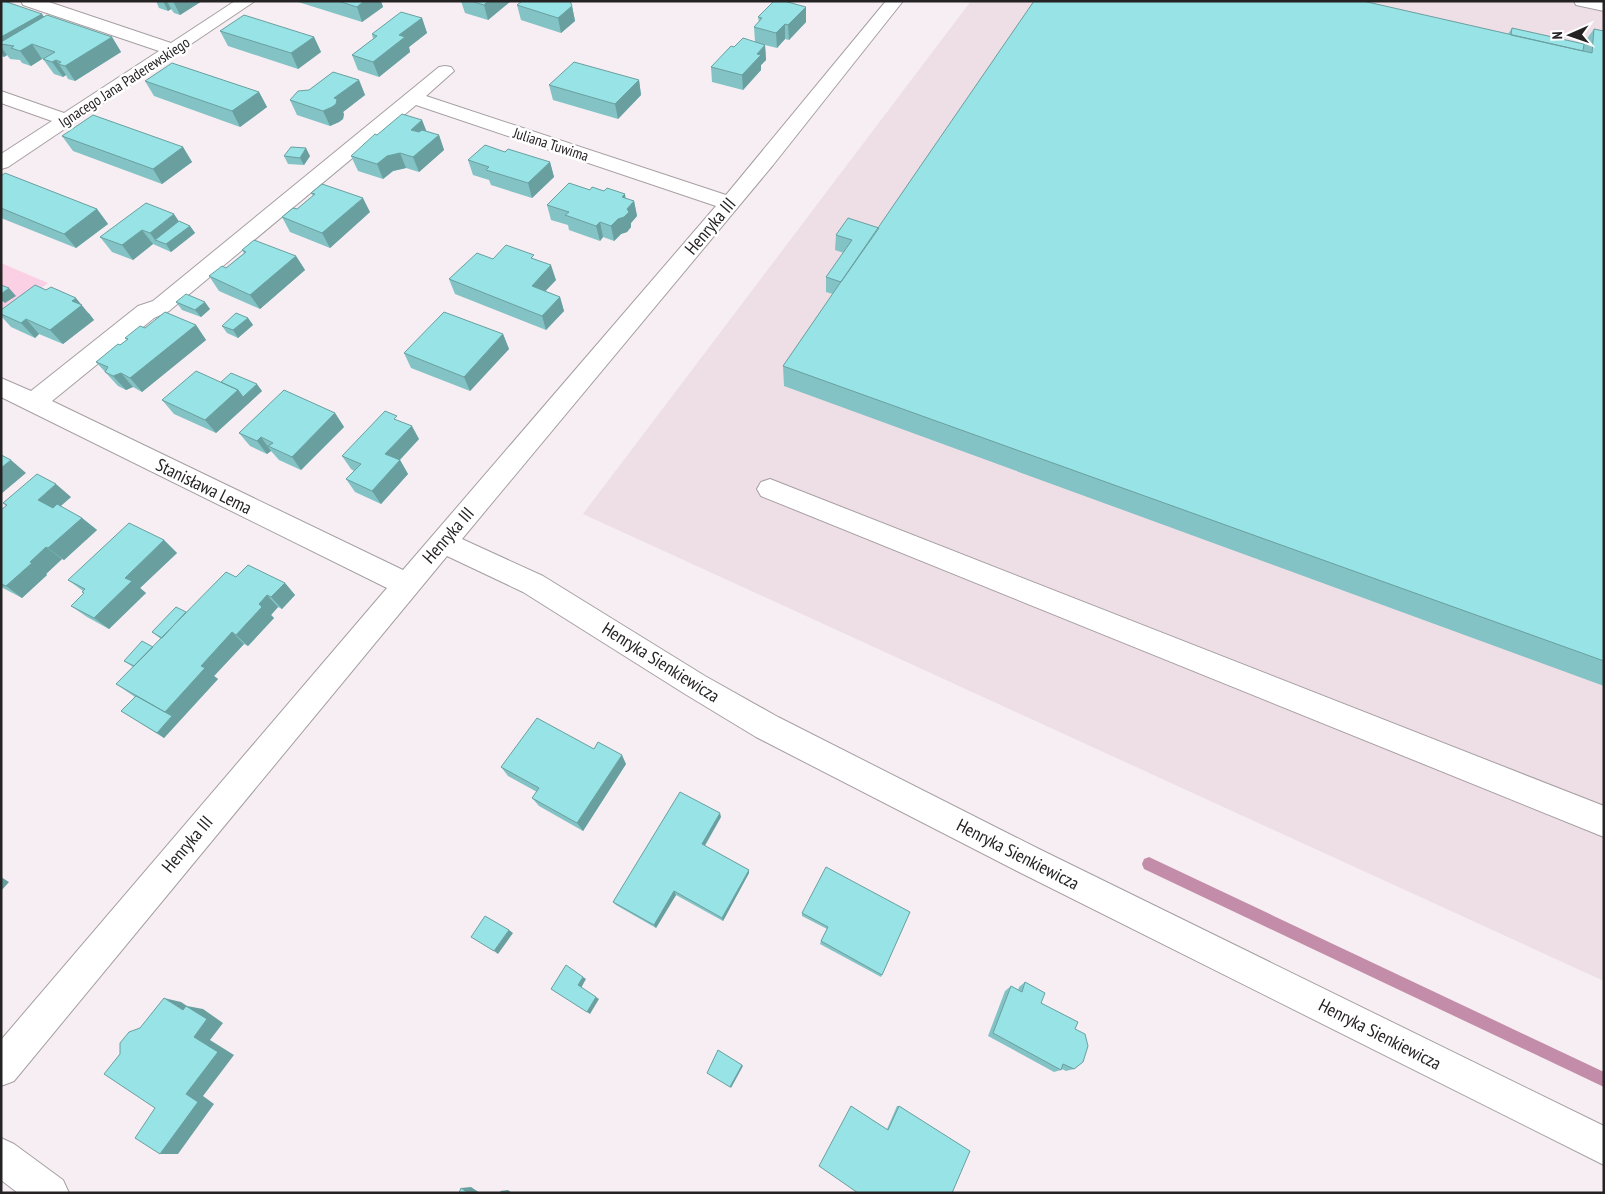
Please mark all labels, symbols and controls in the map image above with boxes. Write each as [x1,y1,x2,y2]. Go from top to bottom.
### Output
north arrow [1545,10,1595,60]
text: N [1548,31,1566,40]
street label: Ignacego Jana Paderewskiego [55,32,193,132]
street label: Juliana Tuwima [510,123,591,165]
street label: Henryka III [680,193,740,259]
street label: Stanisława Lema [152,453,256,519]
street label: Henryka III [417,502,479,568]
street label: Henryka Sienkiewicza [598,617,724,707]
street label: Henryka III [157,811,217,877]
street label: Henryka Sienkiewicza [953,813,1083,895]
street label: Henryka Sienkiewicza [1315,993,1445,1075]

